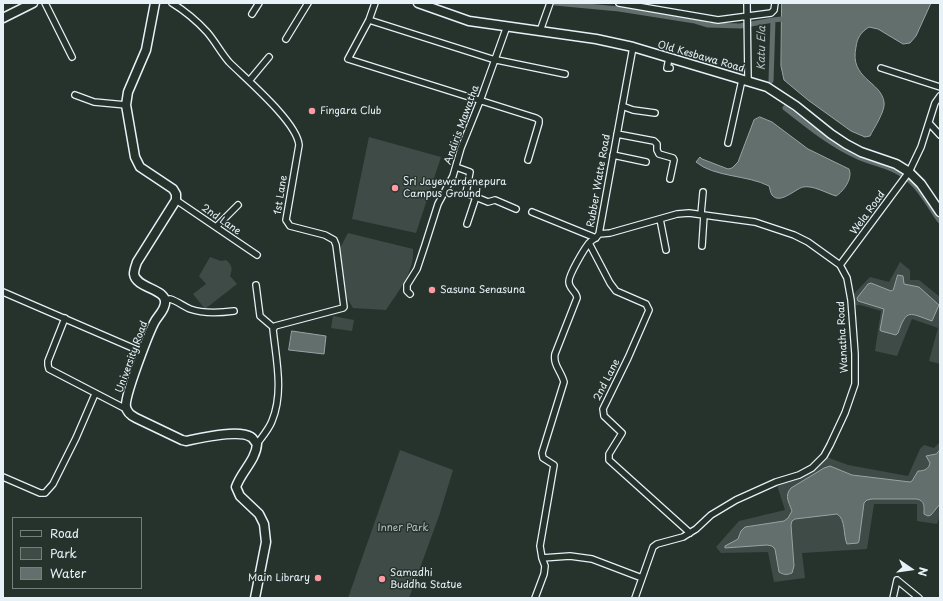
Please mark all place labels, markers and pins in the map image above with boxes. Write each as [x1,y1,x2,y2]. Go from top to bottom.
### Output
place label: Fingara Club [320,105,381,117]
marker: Fingara Club [307,106,317,116]
place label: Sri Jayewardenepura Campus Ground [403,176,506,200]
marker: Sri Jayewardenepura Campus Ground [390,183,400,193]
place label: Sasuna Senasuna [440,284,525,296]
marker: Sasuna Senasuna [427,285,437,295]
place label: Samadhi Buddha Statue [390,567,462,590]
place label: Main Library [248,572,310,584]
marker: Main Library [313,573,323,583]
marker: Samadhi Buddha Statue [377,574,387,584]

